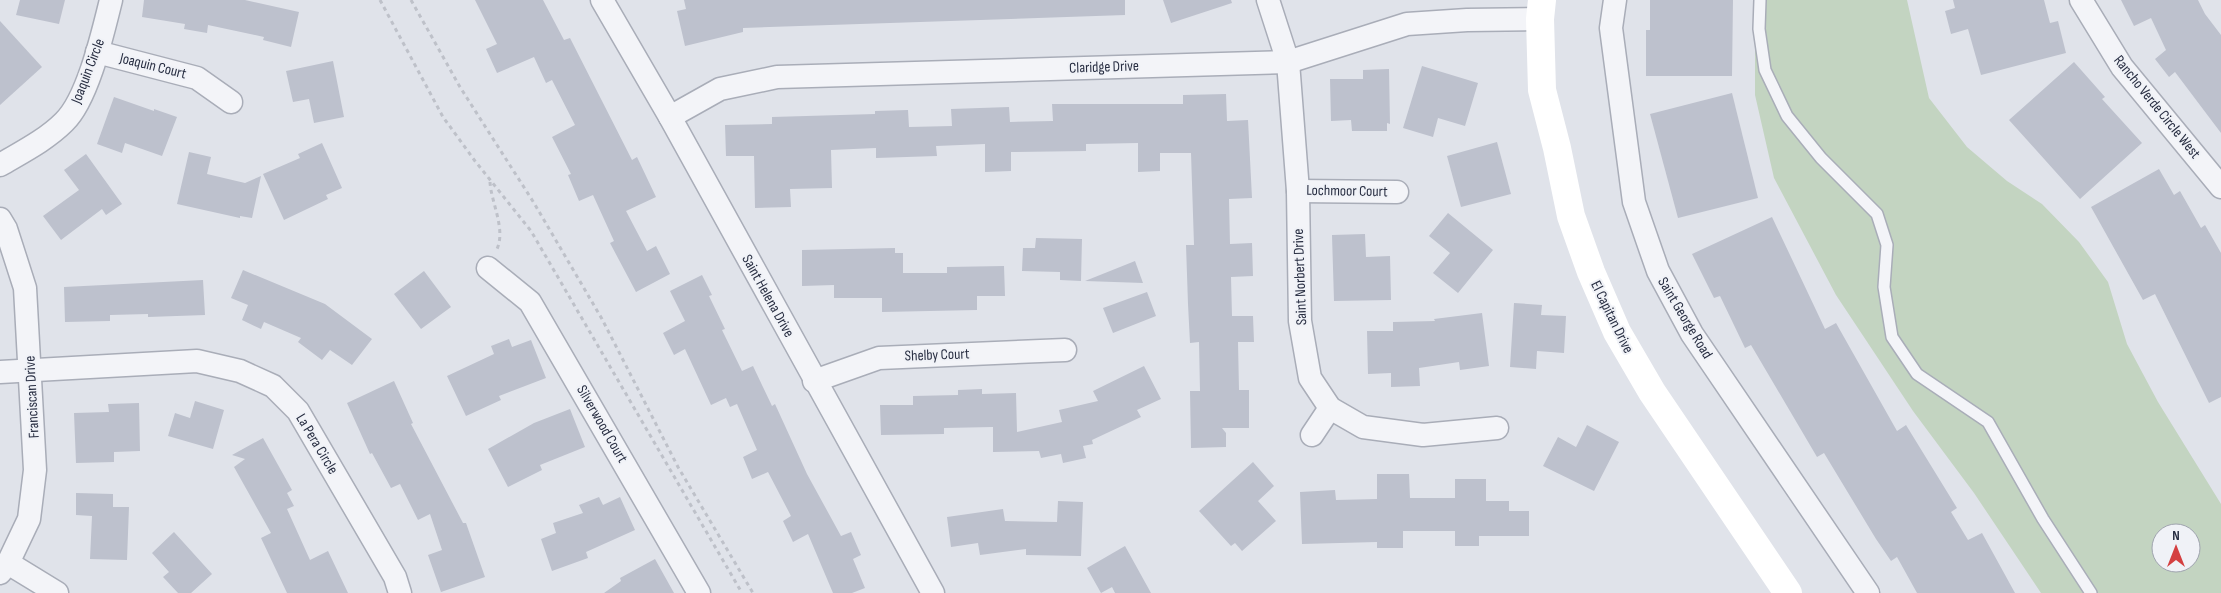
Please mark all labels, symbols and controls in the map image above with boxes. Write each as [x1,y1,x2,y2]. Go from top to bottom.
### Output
street label: Joaquin Circle [67,36,109,107]
street label: Joaquin Court [117,48,189,84]
street label: Rancho Verde Circle West [2109,51,2205,163]
street label: Claridge Drive [1069,56,1139,78]
street label: Lochmoor Court [1306,181,1388,201]
street label: Saint Norbert Drive [1289,228,1311,326]
street label: Saint Helena Drive [737,251,799,341]
street label: Saint George Road [1653,274,1717,362]
street label: El Capitan Drive [1586,278,1638,356]
street label: Shelby Court [904,344,970,366]
street label: Franciscan Drive [20,355,44,439]
street label: Silverwood Court [572,382,632,467]
street label: La Pera Circle [292,410,342,478]
north arrow [2151,523,2201,573]
text: N [2172,527,2180,544]

